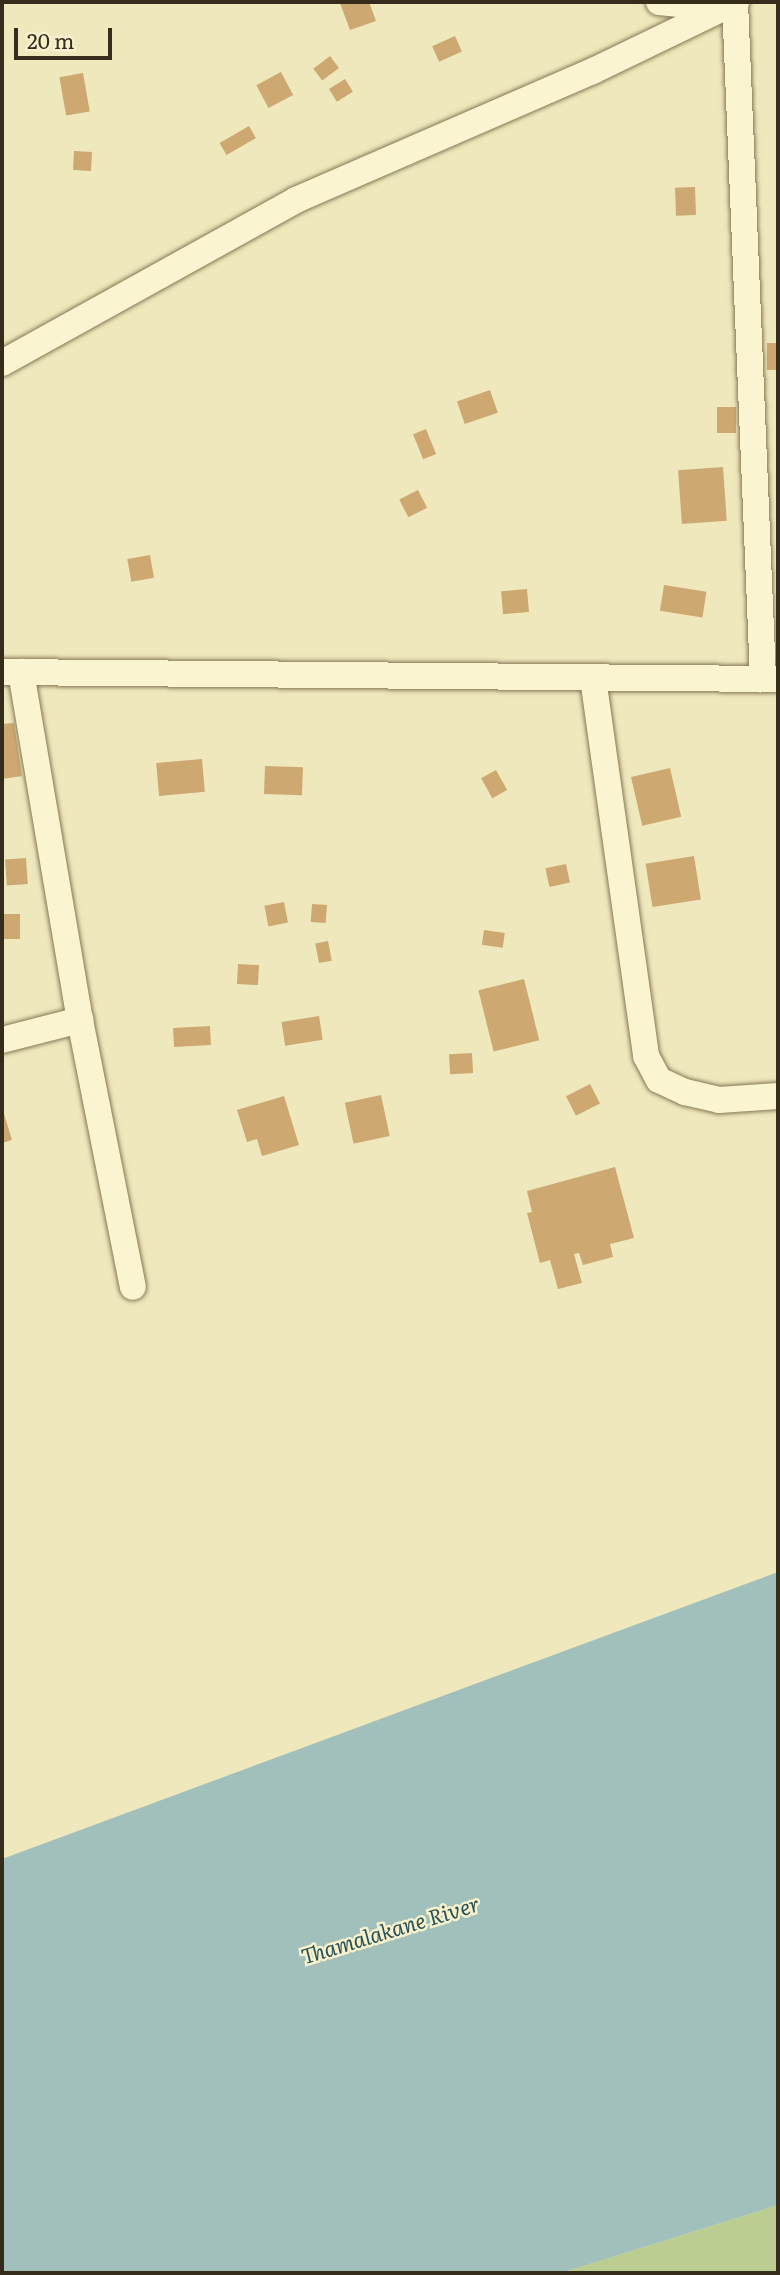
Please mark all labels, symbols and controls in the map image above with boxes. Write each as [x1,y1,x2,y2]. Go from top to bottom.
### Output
scale bar [18,14,116,58]
text: 20 m [27,24,74,55]
water label: Thamalakane River [298,1890,482,1968]

